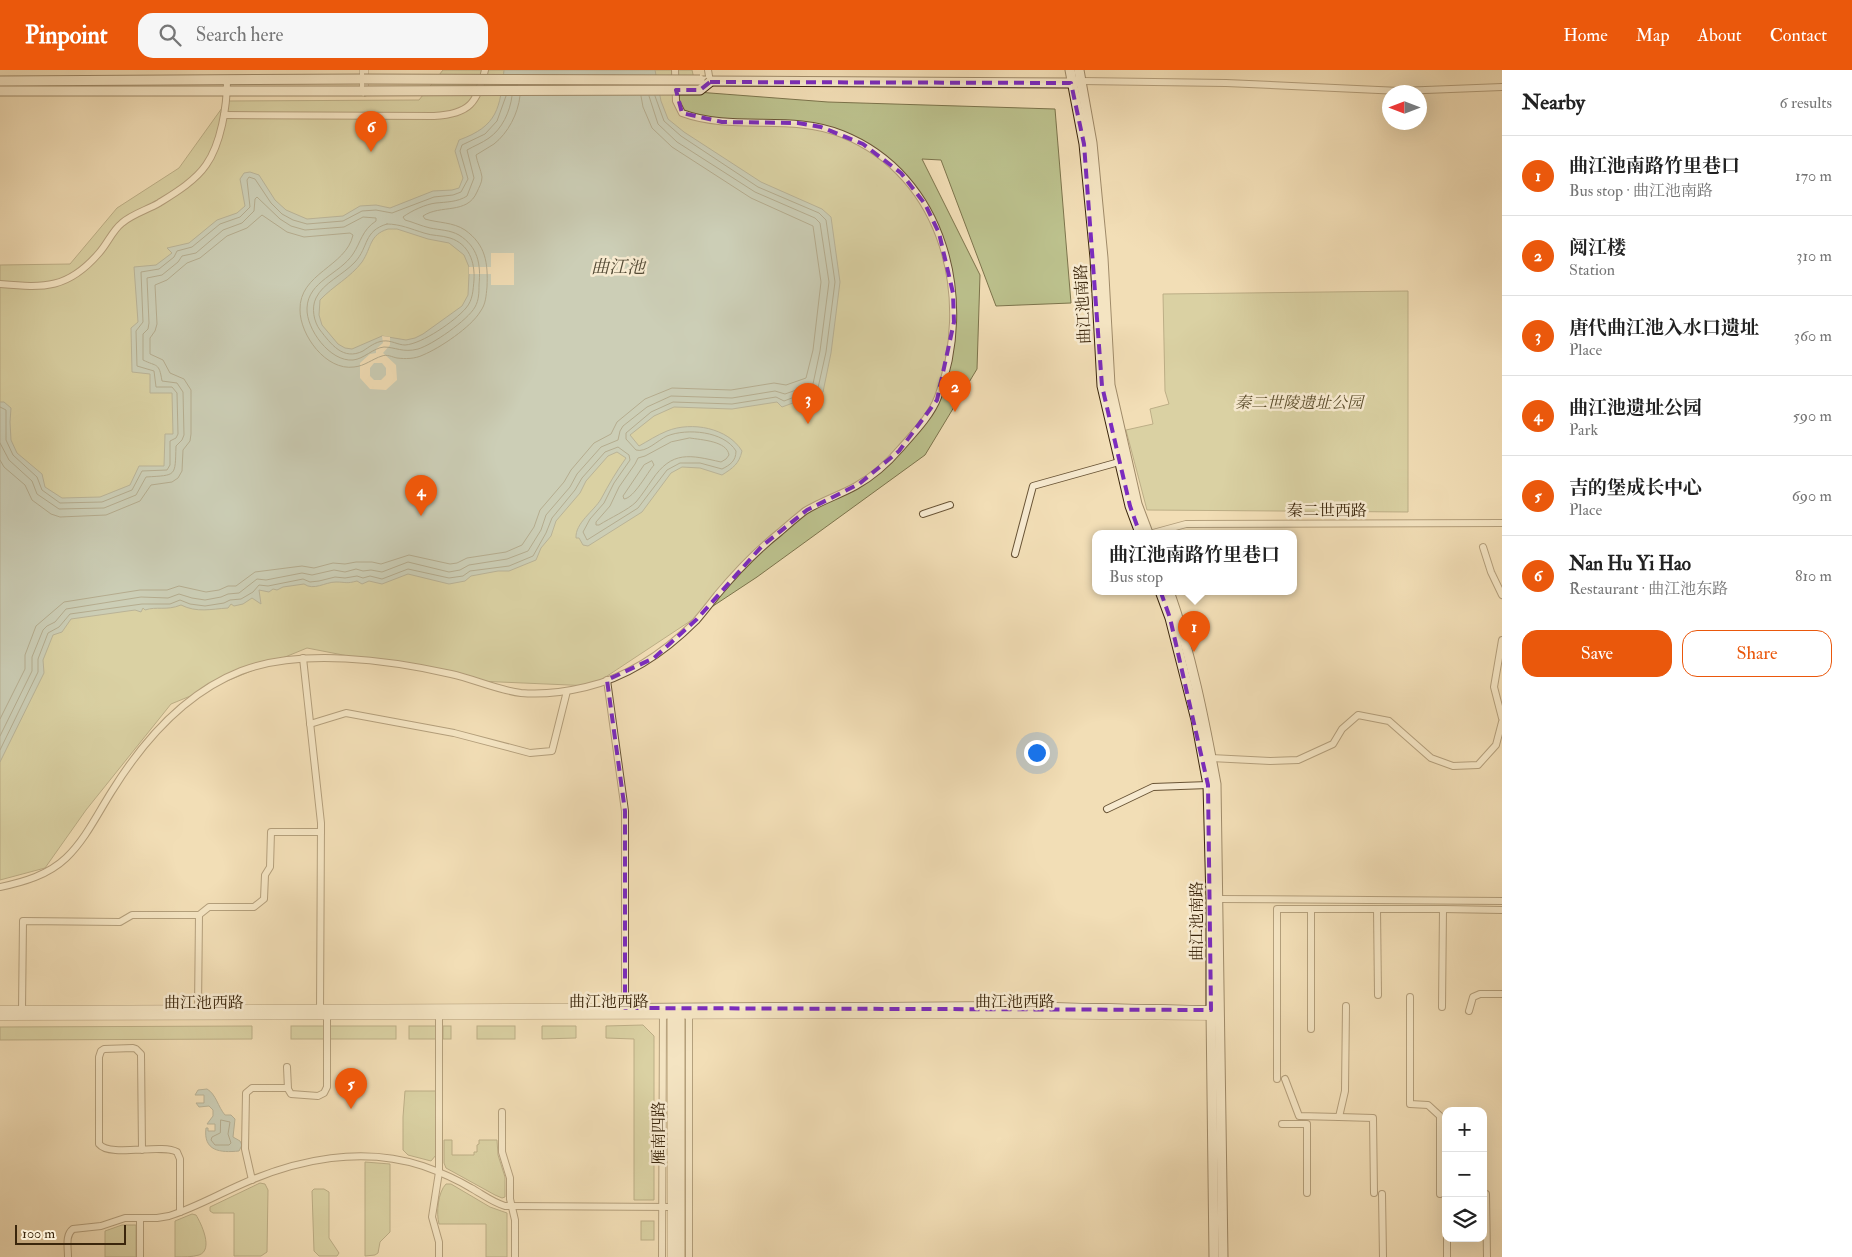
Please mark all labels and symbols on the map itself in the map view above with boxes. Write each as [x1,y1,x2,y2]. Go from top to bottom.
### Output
north arrow [1382,85,1427,130]
pin: 6 [355,111,387,152]
water label: 曲江池 [591,256,647,279]
street label: 曲江池南路 [1071,263,1095,344]
pin: 2 [939,371,971,412]
pin: 3 [792,383,824,424]
park label: 秦二世陵遗址公园 [1235,393,1366,413]
pin: 4 [405,475,437,516]
street label: 秦二世西路 [1287,501,1367,521]
pin: 1 [1178,611,1210,652]
your location [1024,740,1050,766]
street label: 曲江池南路 [1187,881,1207,961]
street label: 曲江池西路 [569,992,649,1012]
street label: 曲江池西路 [975,992,1055,1012]
street label: 曲江池西路 [164,993,244,1013]
pin: 5 [335,1068,367,1109]
street label: 雁南四路 [649,1101,669,1165]
scale bar [15,1222,126,1245]

